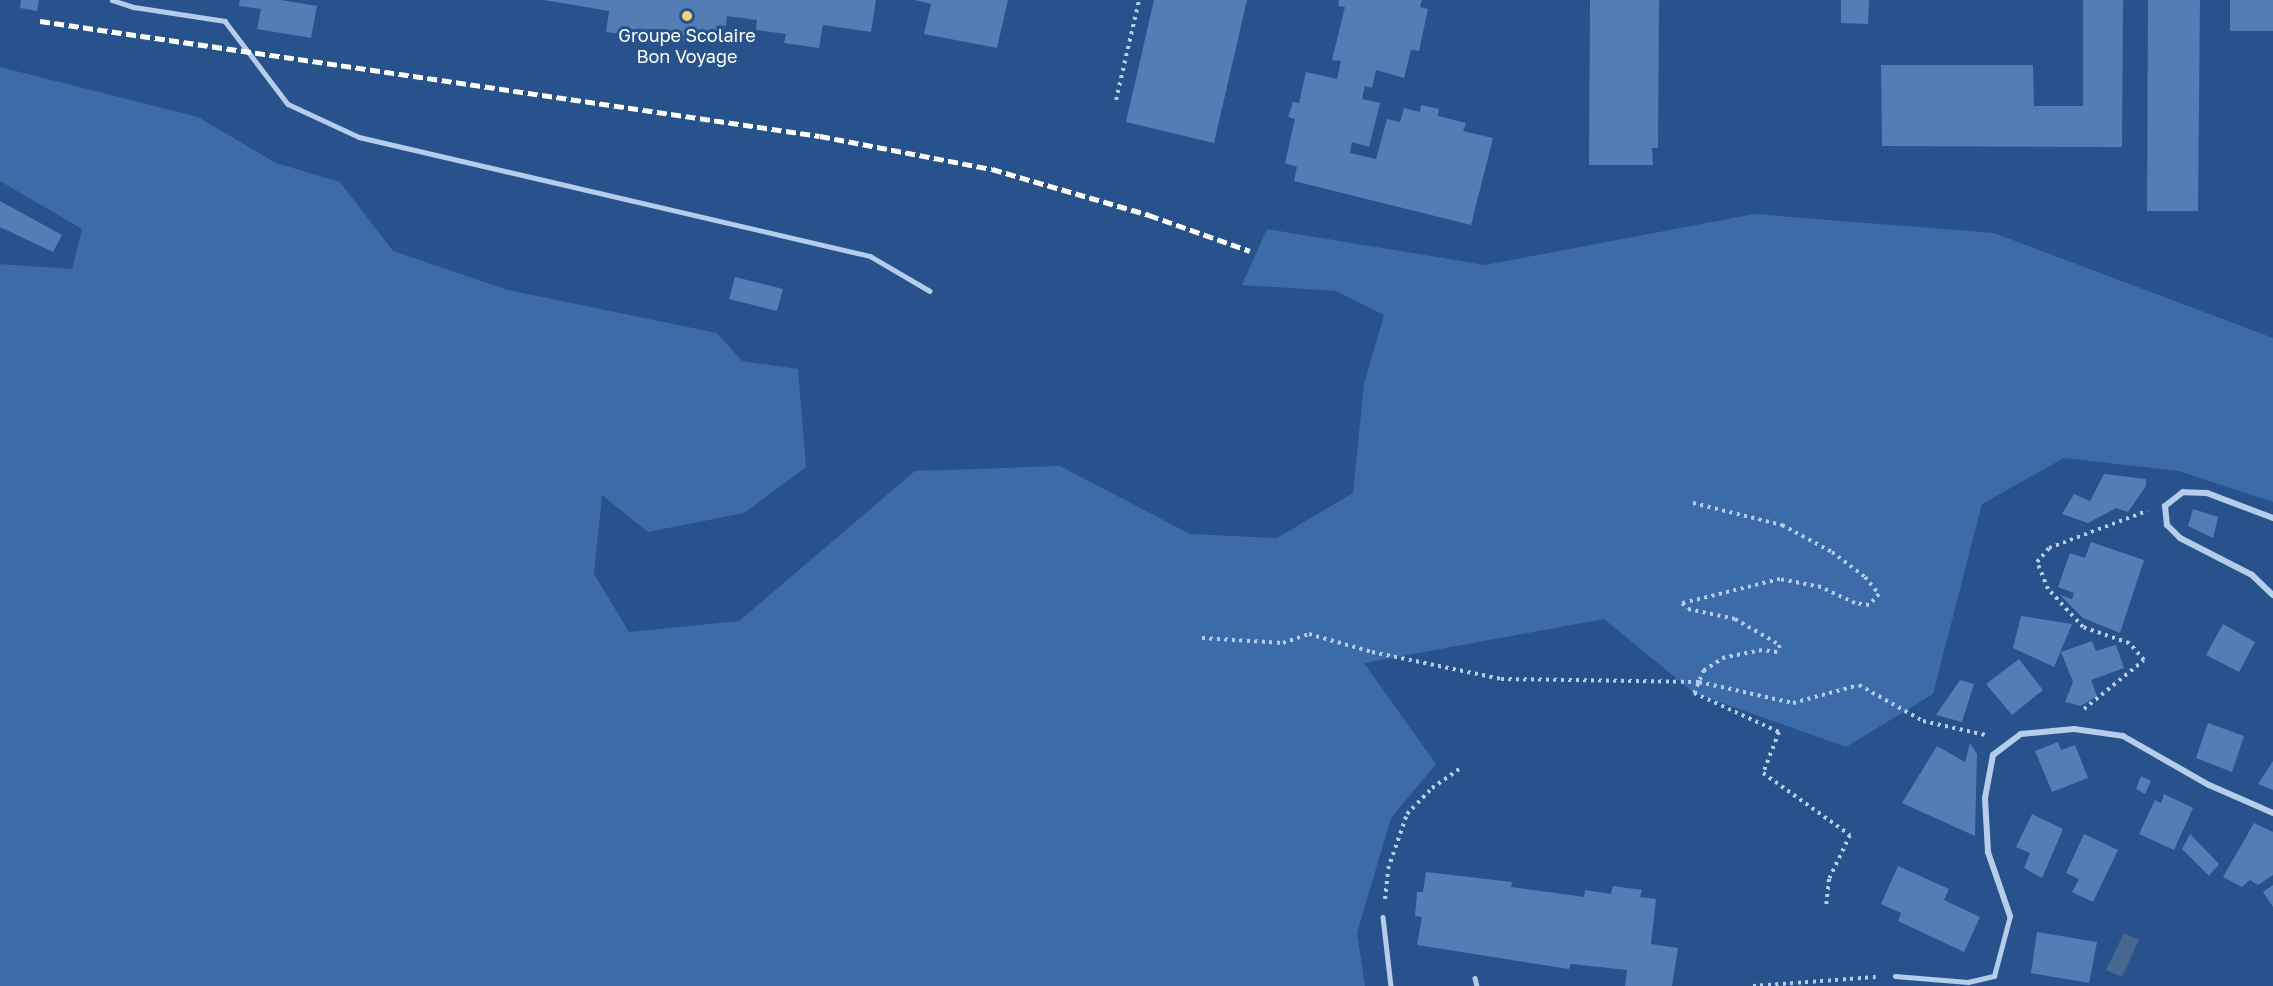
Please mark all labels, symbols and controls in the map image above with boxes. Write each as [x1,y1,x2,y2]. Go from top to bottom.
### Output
marker: Groupe Scolaire Bon Voyage [680,9,694,23]
place label: Groupe Scolaire Bon Voyage [618,25,756,68]

